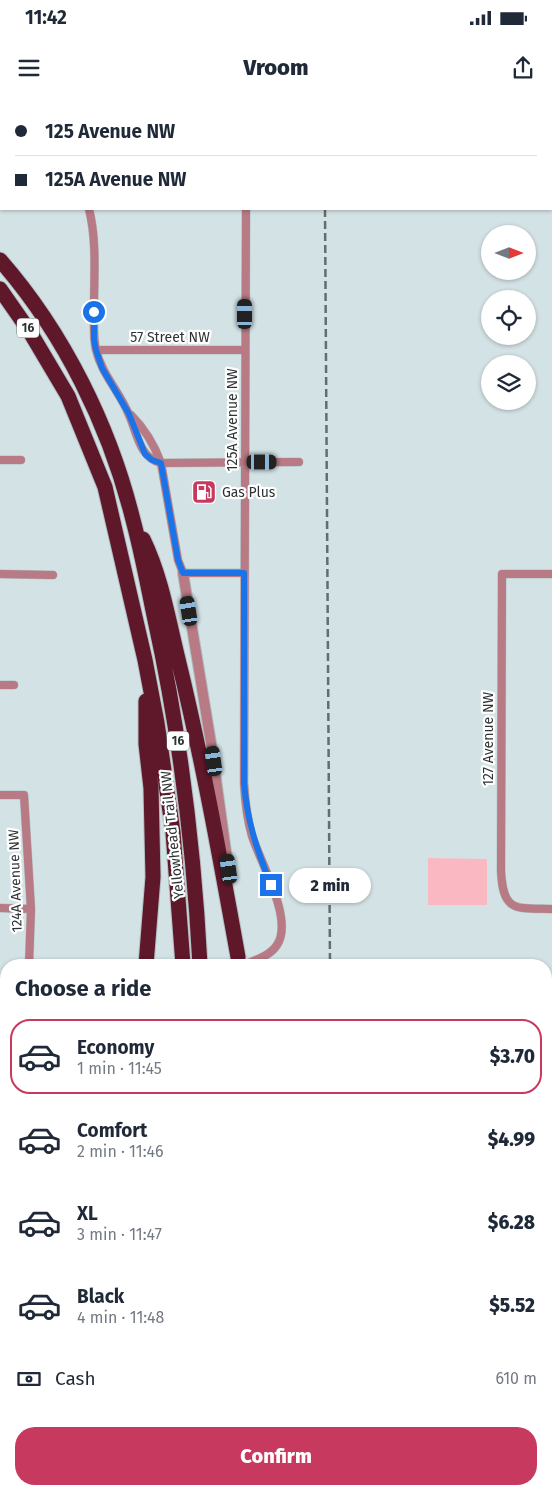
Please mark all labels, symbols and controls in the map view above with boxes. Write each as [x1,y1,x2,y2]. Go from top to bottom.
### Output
text: 11:42 [25,6,67,29]
icon: menu [15,54,43,82]
text: Vroom [244,54,308,81]
icon: share [509,54,537,82]
text: 125 Avenue NW [45,120,175,143]
text: 125A Avenue NW [45,168,186,191]
north arrow [481,225,536,280]
map controls [481,225,536,410]
button: locate [481,290,536,345]
car [237,299,252,329]
route start [83,301,105,323]
road number: 16 [17,318,39,338]
street label: 57 Street NW [130,329,210,346]
button: layers [481,355,536,410]
street label: 125A Avenue NW [224,368,241,472]
car [247,455,277,470]
fuel station icon: Gas Plus [191,479,217,505]
place label: Gas Plus [222,484,276,501]
car [179,595,198,627]
street label: 127 Avenue NW [480,692,497,786]
road number: 16 [167,731,189,750]
car [204,745,223,777]
street label: Yellowhead Trail NW [157,770,188,900]
street label: 124A Avenue NW [5,829,26,933]
car [219,853,238,885]
callout: 2 min [288,868,371,902]
route end [260,874,282,896]
text: 2 min [310,876,350,895]
text: Choose a ride [15,975,151,1002]
icon: car [17,1034,62,1079]
text: Economy [77,1036,154,1059]
text: $3.70 [490,1045,535,1068]
text: 1 min · 11:45 [77,1059,162,1078]
icon: car [17,1117,62,1162]
text: Comfort [77,1119,147,1142]
text: $4.99 [488,1128,535,1151]
text: 2 min · 11:46 [77,1142,164,1161]
icon: car [17,1200,62,1245]
text: XL [77,1202,98,1225]
text: $6.28 [488,1211,535,1234]
text: 3 min · 11:47 [77,1225,162,1244]
icon: car [17,1283,62,1328]
text: Black [77,1285,124,1308]
text: $5.52 [489,1294,535,1317]
text: 4 min · 11:48 [77,1308,164,1327]
icon: cash [15,1365,43,1393]
text: Cash [55,1367,96,1390]
text: 610 m [495,1369,537,1388]
button: Confirm [15,1427,537,1485]

